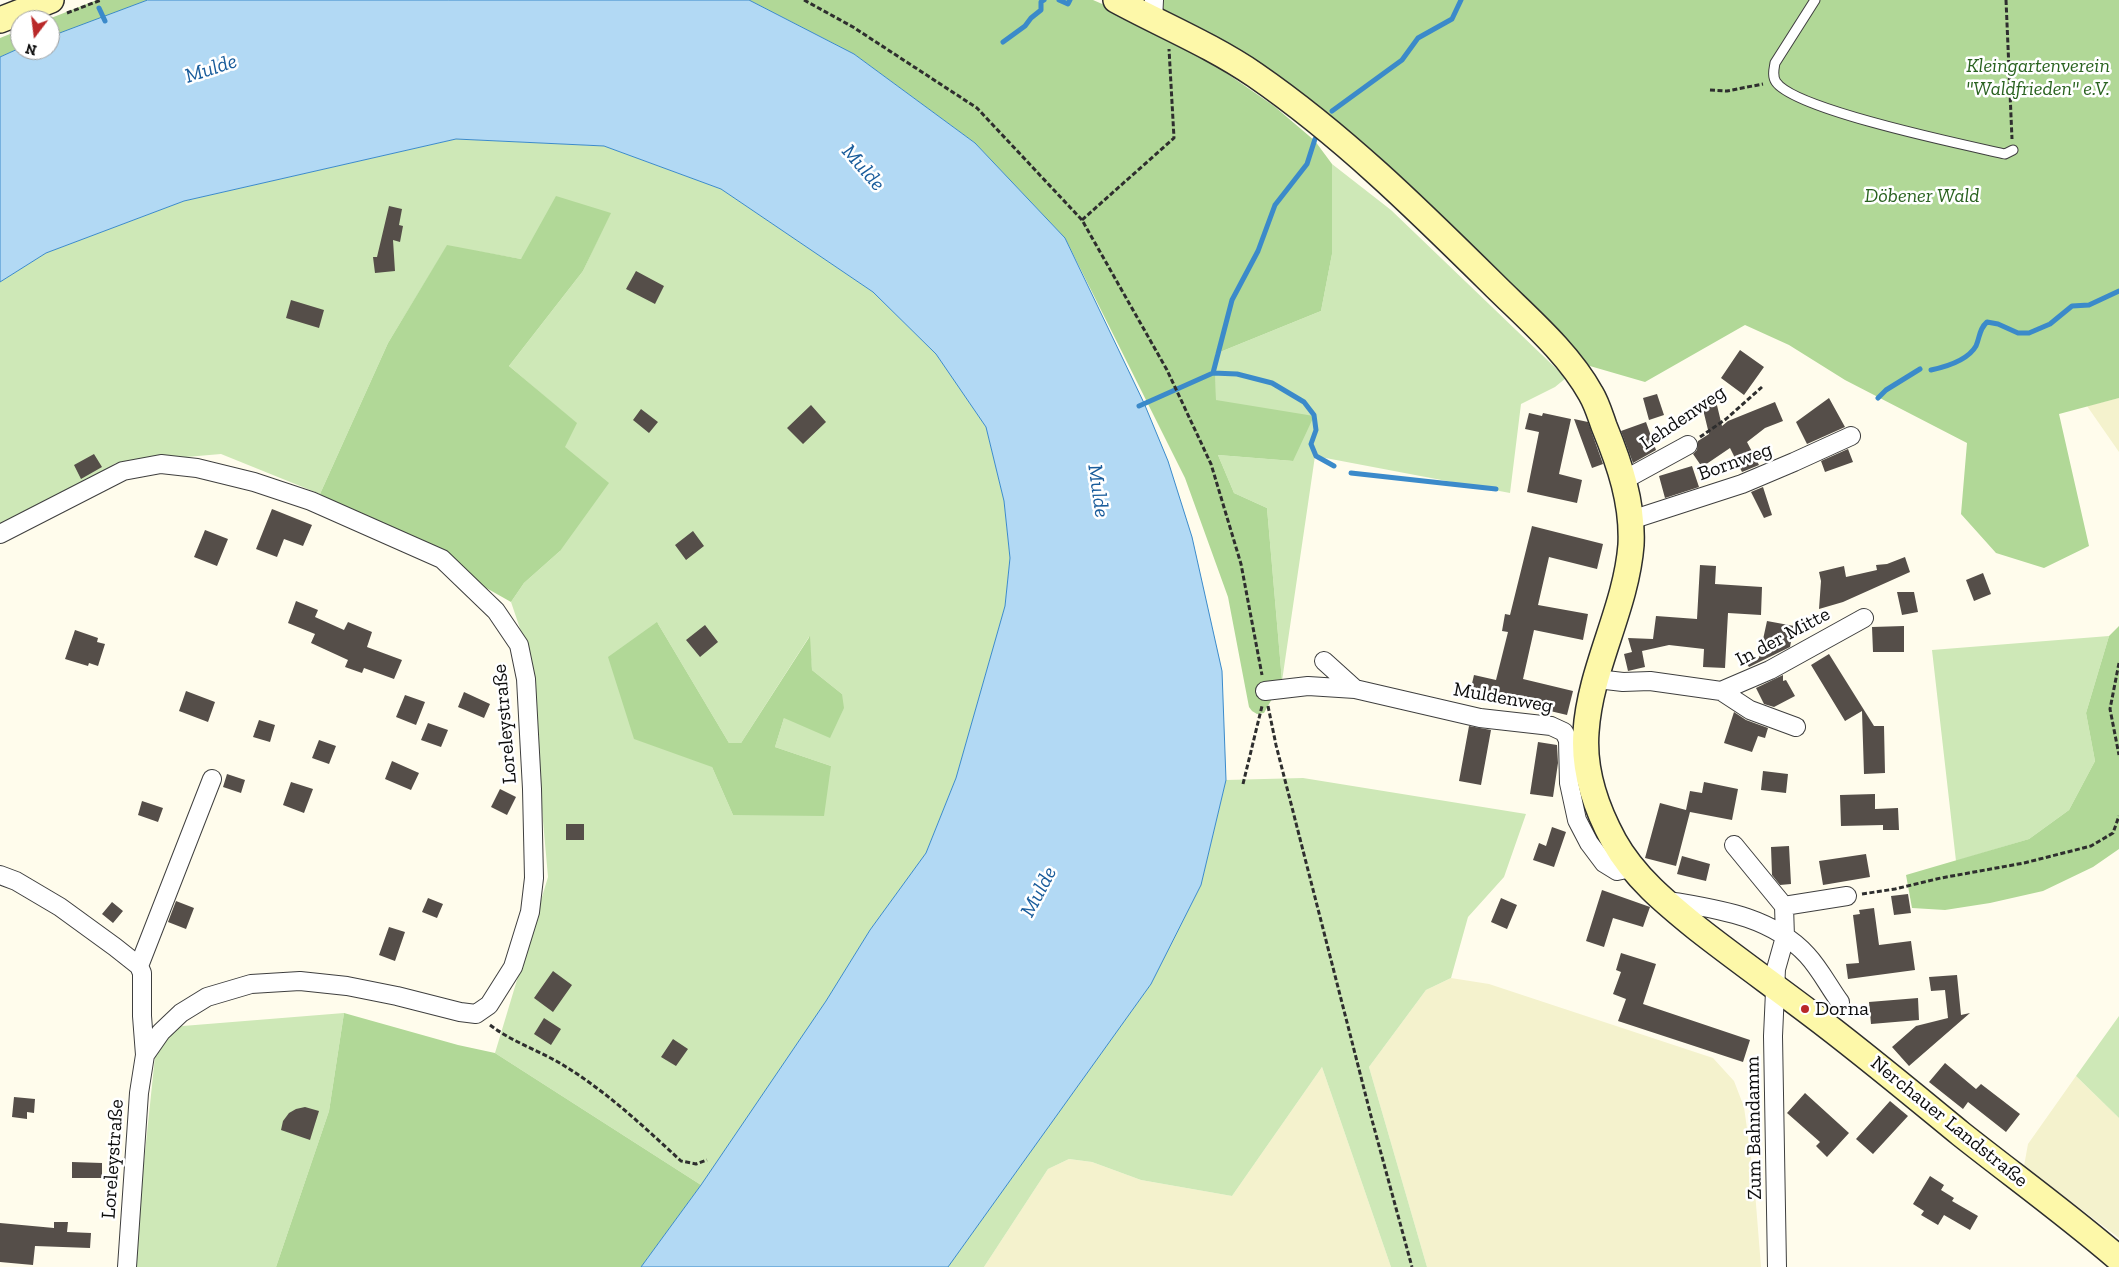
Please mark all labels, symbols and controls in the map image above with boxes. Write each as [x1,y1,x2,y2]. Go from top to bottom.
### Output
north arrow [10,10,60,60]
text: N [24,39,39,59]
water label: Mulde [182,49,240,89]
park label: Kleingartenverein "Waldfrieden" e.V. [1966,54,2110,101]
water label: Mulde [836,140,890,196]
park label: Döbener Wald [1864,184,1980,208]
street label: Lehdenweg [1635,381,1731,455]
street label: Bornweg [1695,438,1775,486]
water label: Mulde [1082,463,1114,519]
street label: In der Mitte [1732,602,1834,672]
street label: Loreleystraße [488,663,522,785]
street label: Muldenweg [1451,677,1555,719]
water label: Mulde [1015,862,1063,922]
place label: Dorna [1815,997,1869,1021]
marker: Dorna [1799,1003,1811,1015]
street label: Nerchauer Landstraße [1865,1051,2033,1193]
street label: Zum Bahndamm [1741,1056,1767,1200]
street label: Loreleystraße [97,1098,129,1220]

